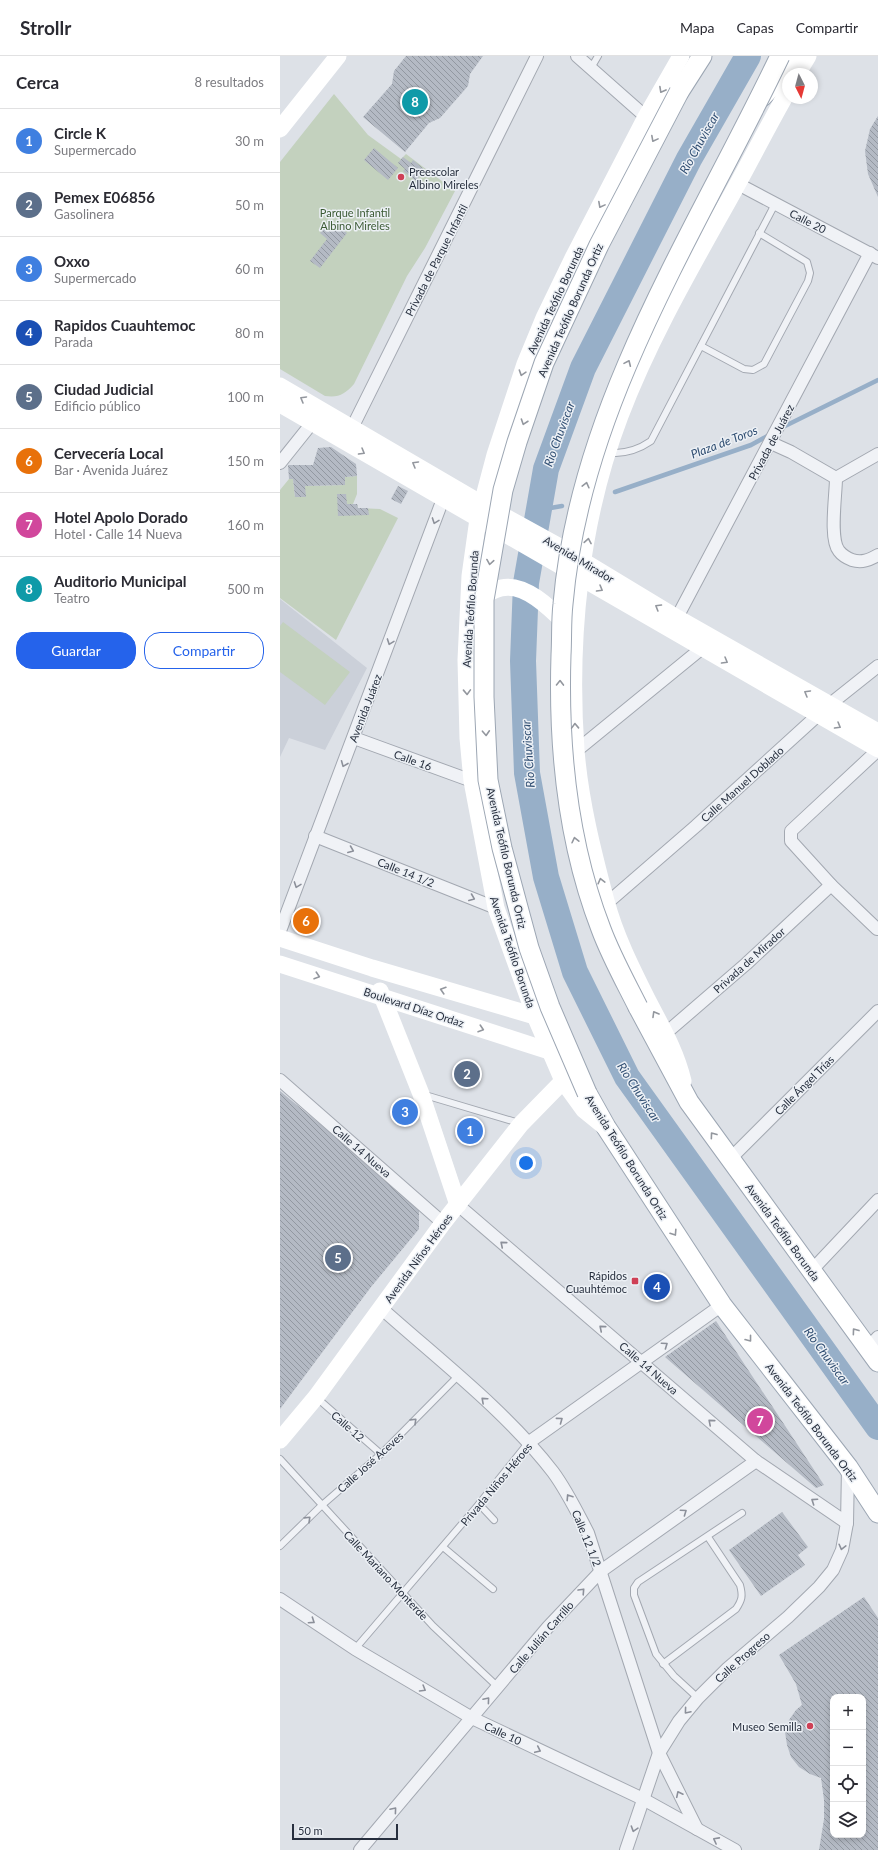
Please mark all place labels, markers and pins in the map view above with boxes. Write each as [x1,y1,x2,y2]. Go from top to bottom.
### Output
pin: 8 [402,87,428,117]
place label: Preescolar Albino Mireles [409,165,479,191]
marker: Preescolar Albino Mireles [396,172,406,182]
pin: 6 [293,906,319,936]
pin: 2 [454,1059,480,1089]
pin: 3 [392,1097,418,1127]
pin: 1 [457,1116,483,1146]
pin: 5 [325,1243,351,1273]
place label: Rápidos Cuauhtémoc [566,1269,627,1295]
pin: 4 [644,1272,670,1302]
marker: Rápidos Cuauhtémoc [630,1276,640,1286]
pin: 7 [747,1406,773,1436]
place label: Museo Semilla [732,1720,802,1733]
marker: Museo Semilla [805,1721,815,1731]

